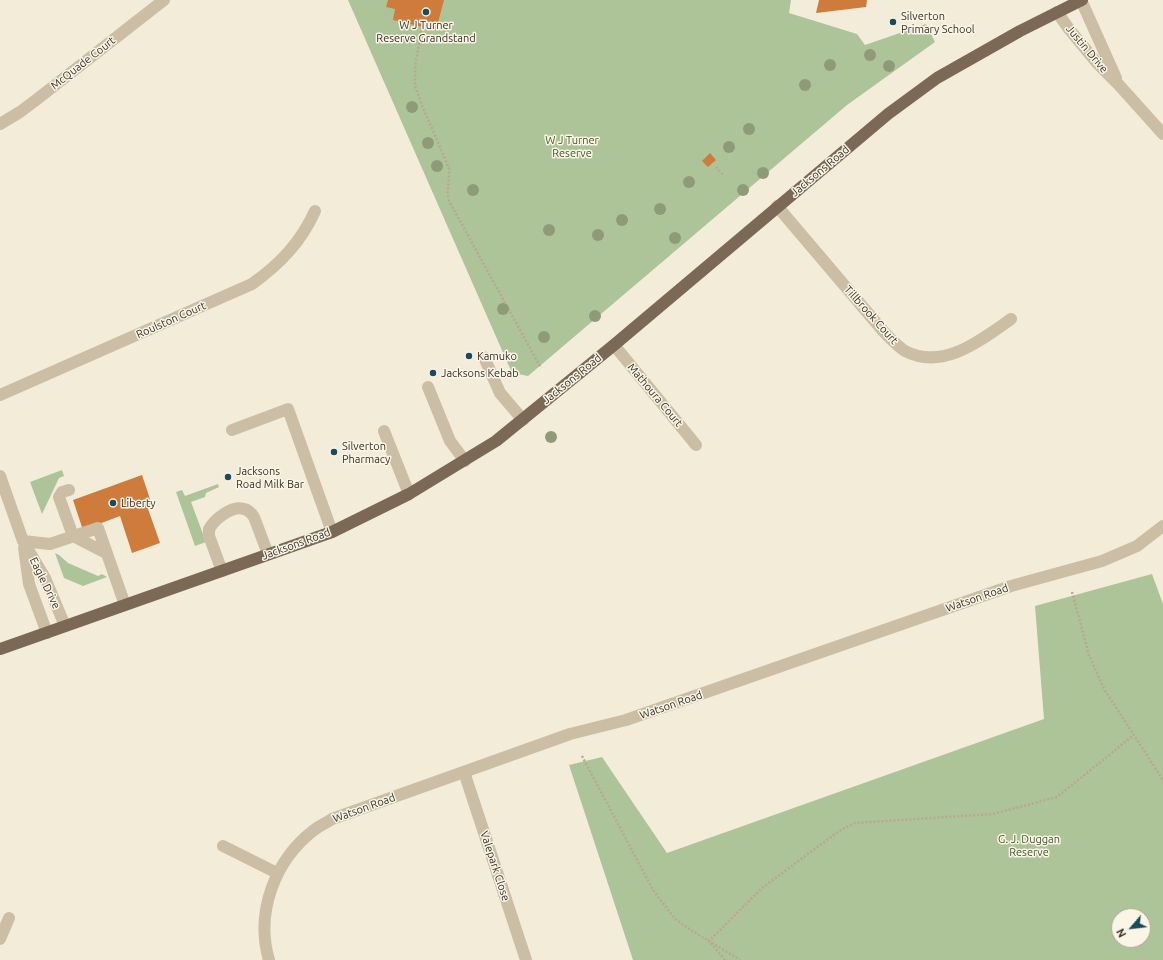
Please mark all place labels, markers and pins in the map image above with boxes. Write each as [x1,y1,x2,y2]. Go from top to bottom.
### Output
marker: W J Turner Reserve Grandstand [421,7,431,17]
place label: Silverton Primary School [901,9,975,35]
marker: Silverton Primary School [888,17,898,27]
place label: W J Turner Reserve Grandstand [376,18,476,44]
place label: Kamuko [477,349,517,363]
marker: Kamuko [464,351,474,361]
place label: Jacksons Kebab [441,366,519,380]
marker: Jacksons Kebab [428,368,438,378]
place label: Silverton Pharmacy [342,439,390,465]
marker: Silverton Pharmacy [329,447,339,457]
place label: Jacksons Road Milk Bar [236,464,304,490]
marker: Jacksons Road Milk Bar [223,472,233,482]
place label: Liberty [121,496,156,510]
marker: Liberty [108,498,118,508]

